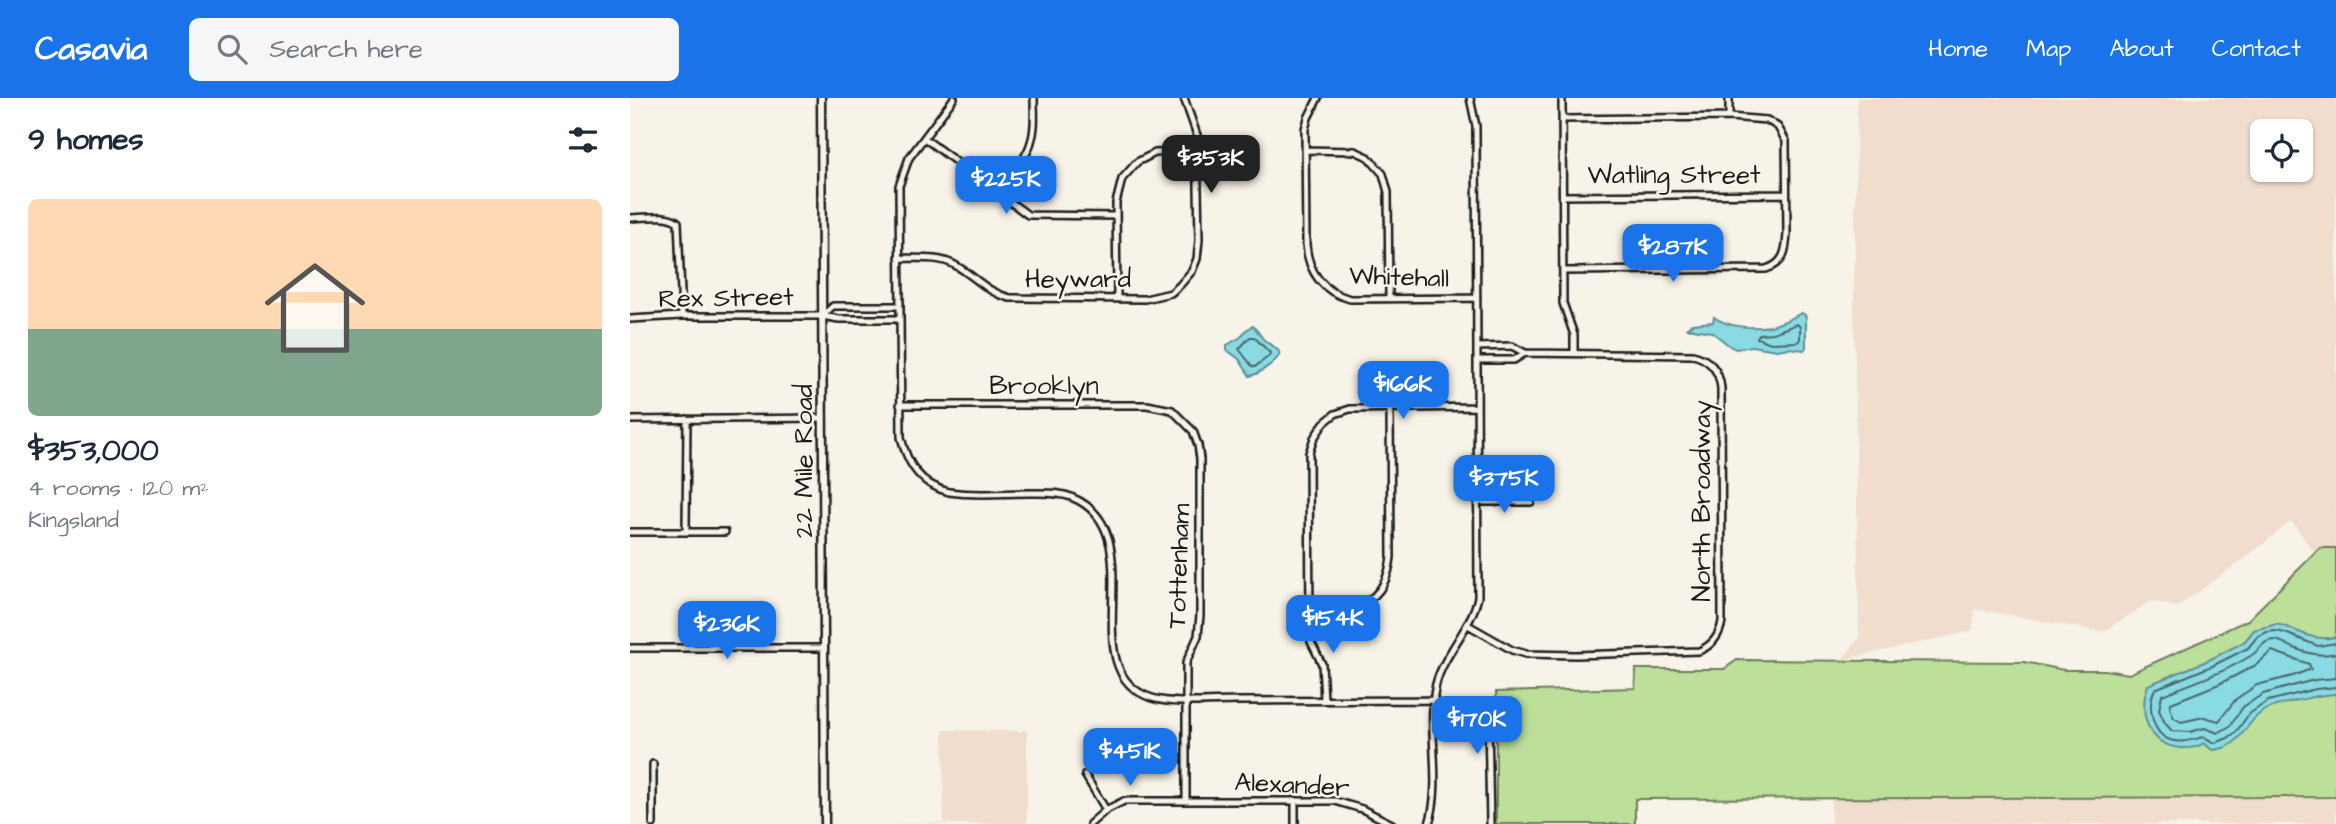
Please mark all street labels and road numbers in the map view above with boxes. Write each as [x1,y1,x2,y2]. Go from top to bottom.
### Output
street label: Watling Street [1587,157,1761,195]
street label: Whitehall [1348,257,1450,297]
street label: Heyward [1025,261,1131,299]
street label: Rex Street [658,279,795,317]
street label: Brooklyn [989,368,1099,406]
street label: 22 Mile Road [786,384,822,538]
street label: North Broadway [1684,400,1722,602]
street label: Tottenham [1159,502,1199,629]
street label: Alexander [1234,764,1350,806]

